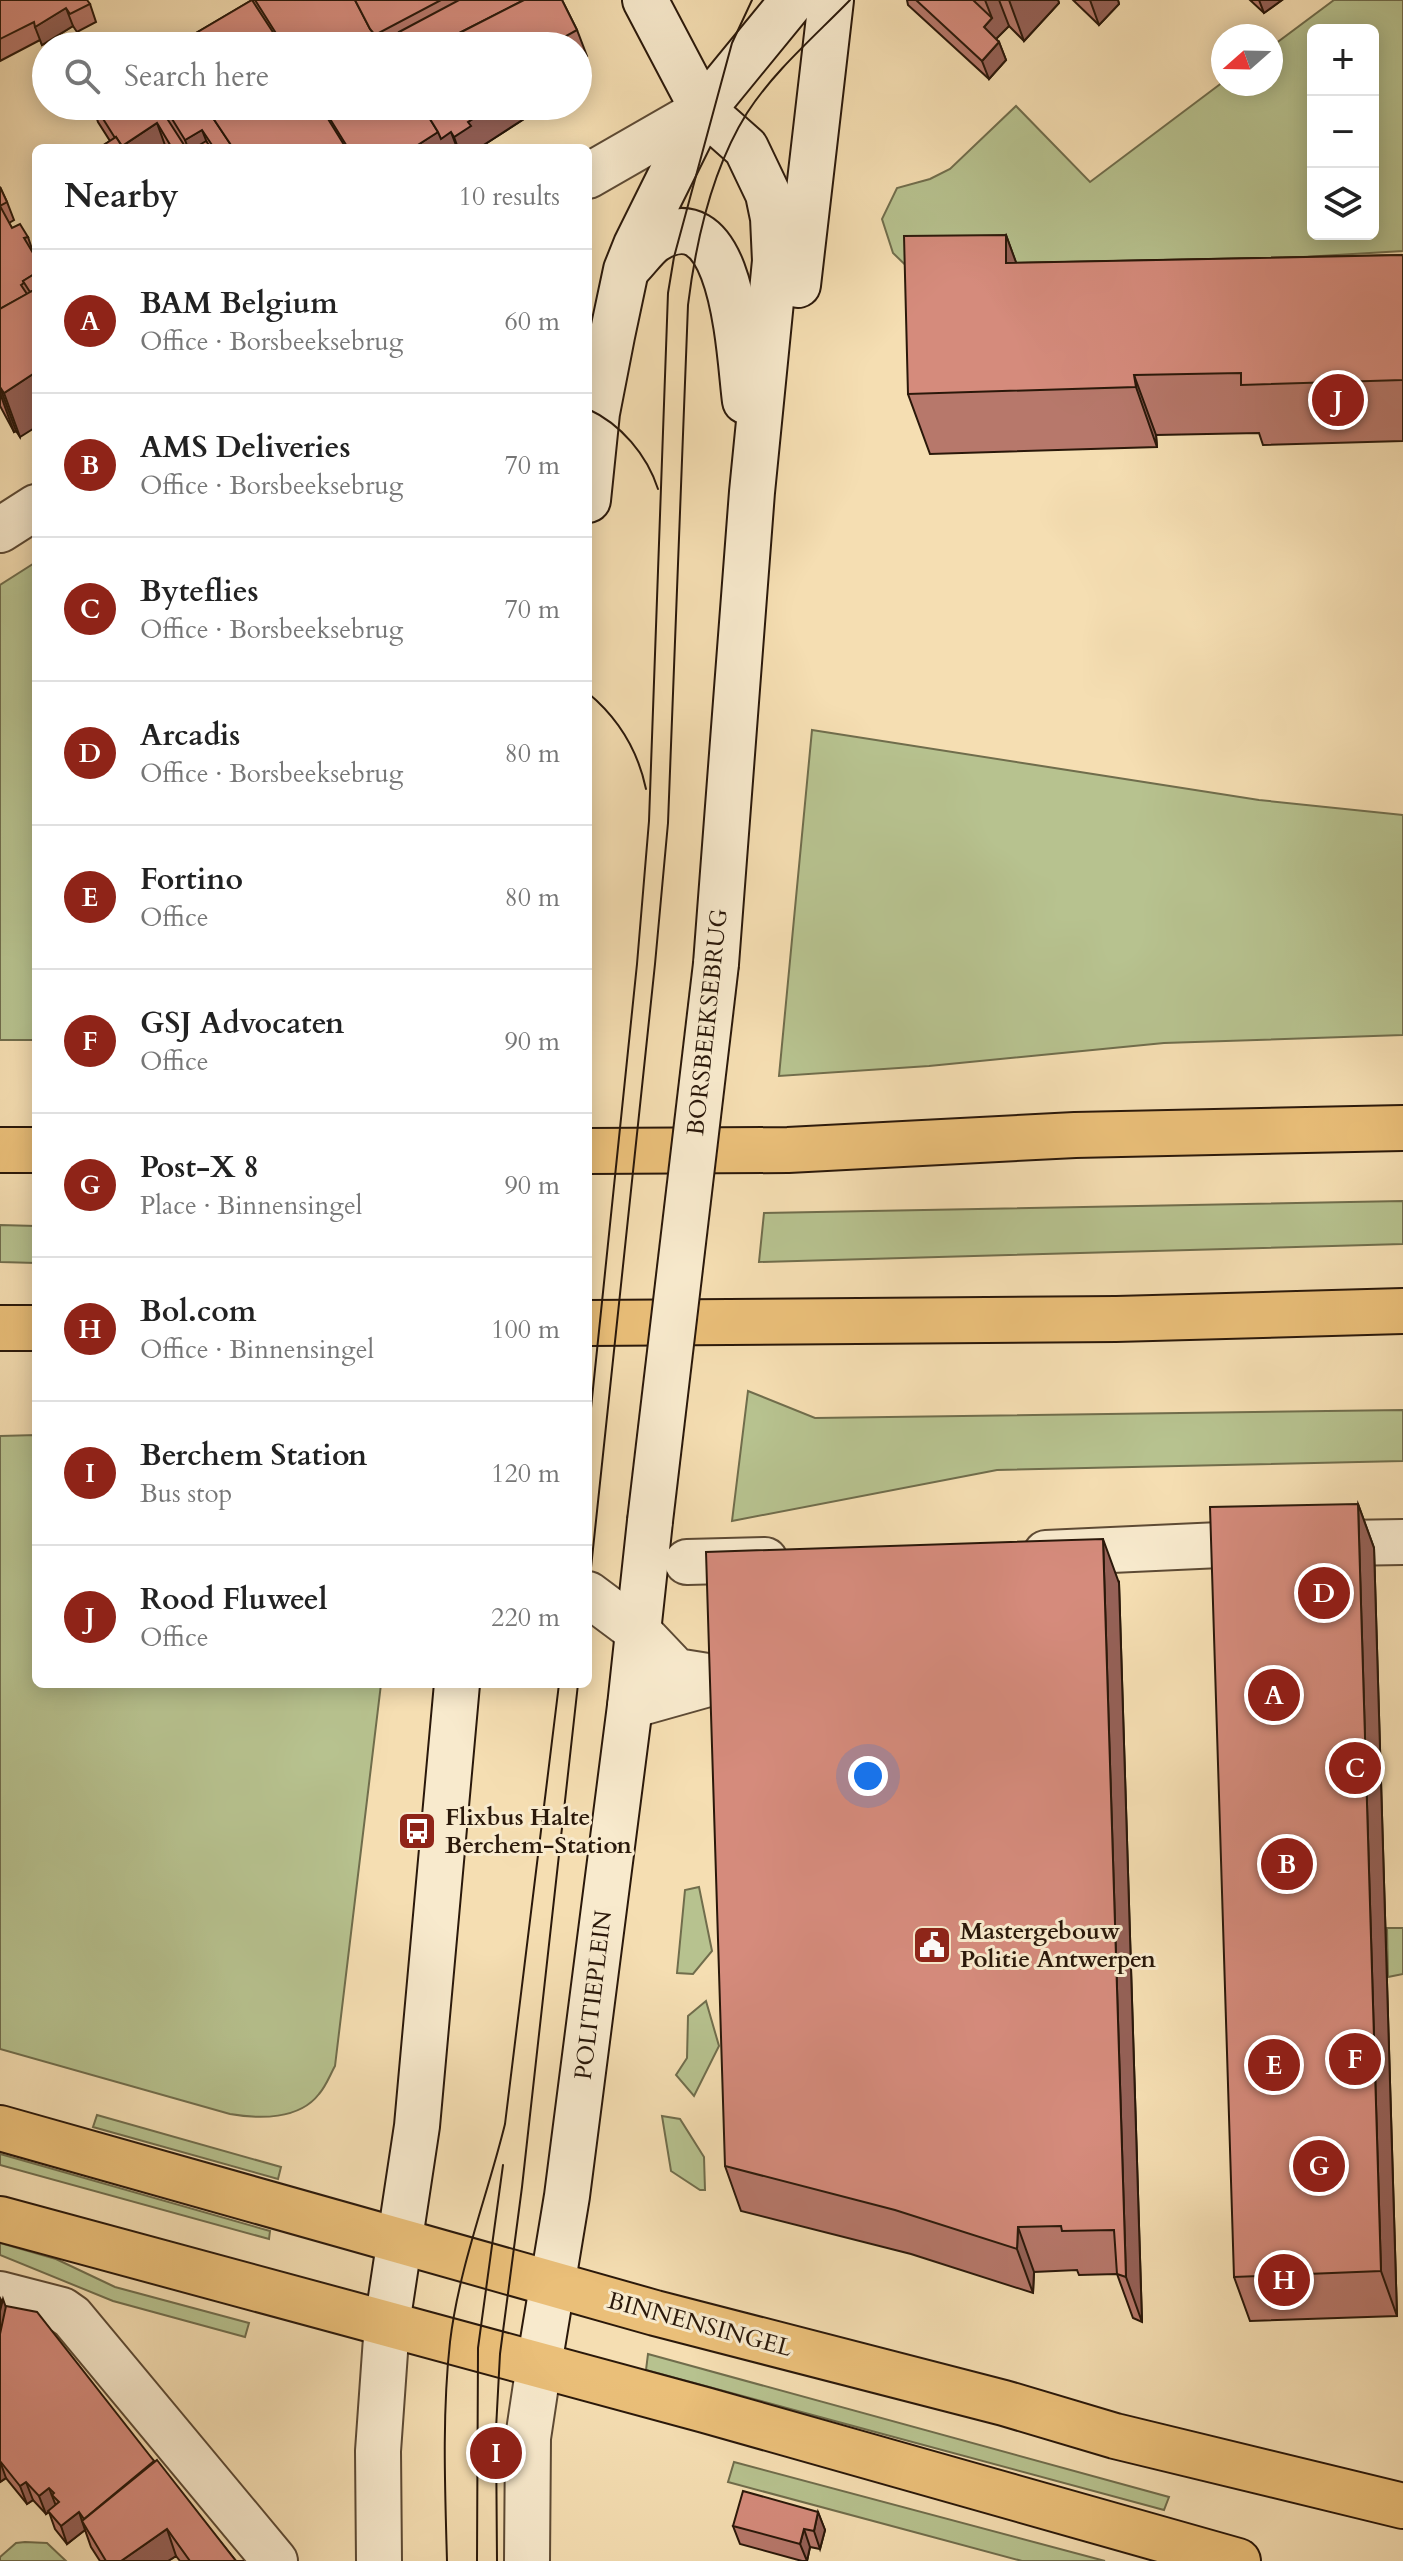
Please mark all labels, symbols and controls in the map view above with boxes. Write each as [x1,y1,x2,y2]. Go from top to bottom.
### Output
north arrow [1211,24,1283,96]
map controls [1307,24,1379,240]
button: + [1307,24,1379,96]
search box [32,32,592,120]
icon: search [60,54,104,98]
text: Search here [124,56,269,97]
button: − [1307,96,1379,168]
button: layers [1307,168,1379,240]
text: Nearby [64,173,179,219]
text: 10 results [459,179,560,214]
text: BAM Belgium [140,283,338,324]
text: A [80,304,100,339]
text: 60 m [504,304,560,339]
text: Office · Borsbeeksebrug [140,324,403,359]
pin: J [1312,370,1364,430]
text: AMS Deliveries [140,427,351,468]
text: B [81,448,99,483]
text: 70 m [504,448,560,483]
text: Office · Borsbeeksebrug [140,468,403,503]
text: Byteflies [140,571,259,612]
text: C [80,592,100,627]
text: 70 m [504,592,560,627]
text: Office · Borsbeeksebrug [140,612,403,647]
text: Arcadis [140,715,240,756]
text: D [79,736,101,771]
text: 80 m [504,736,560,771]
text: Office · Borsbeeksebrug [140,756,403,791]
text: Fortino [140,859,243,900]
text: E [82,880,98,915]
text: 80 m [504,880,560,915]
text: Office [140,900,209,935]
street label: BORSBEEKSEBRUG [679,907,736,1137]
text: GSJ Advocaten [140,1003,344,1044]
text: F [82,1024,98,1059]
text: 90 m [504,1024,560,1059]
text: Office [140,1044,209,1079]
text: Post-X 8 [140,1147,259,1188]
text: G [79,1168,101,1203]
text: 90 m [504,1168,560,1203]
text: Place · Binnensingel [140,1188,362,1223]
text: Bol.com [140,1291,256,1332]
text: H [79,1312,101,1347]
text: 100 m [491,1312,560,1347]
text: Office · Binnensingel [140,1332,374,1367]
text: Berchem Station [140,1435,367,1476]
text: I [85,1456,95,1491]
text: 120 m [491,1456,560,1491]
text: Bus stop [140,1476,232,1511]
pin: D [1298,1563,1350,1623]
text: Rood Fluweel [140,1579,327,1620]
text: J [85,1600,95,1635]
text: 220 m [491,1600,560,1635]
text: Office [140,1620,209,1655]
pin: A [1248,1665,1300,1725]
pin: C [1329,1738,1381,1798]
your location [848,1756,888,1796]
place label: Flixbus Halte Berchem-Station [445,1801,632,1862]
bus stop icon: Flixbus Halte Berchem-Station [396,1810,438,1852]
pin: B [1261,1834,1313,1894]
street label: POLITIEPLEIN [567,1908,620,2082]
place label: Mastergebouw Politie Antwerpen [960,1915,1157,1976]
public building icon: Mastergebouw Politie Antwerpen [911,1924,953,1966]
pin: F [1329,2029,1381,2089]
pin: E [1248,2035,1300,2095]
pin: G [1293,2136,1345,2196]
pin: H [1258,2250,1310,2310]
street label: BINNENSINGEL [604,2284,796,2365]
pin: I [470,2423,522,2483]

